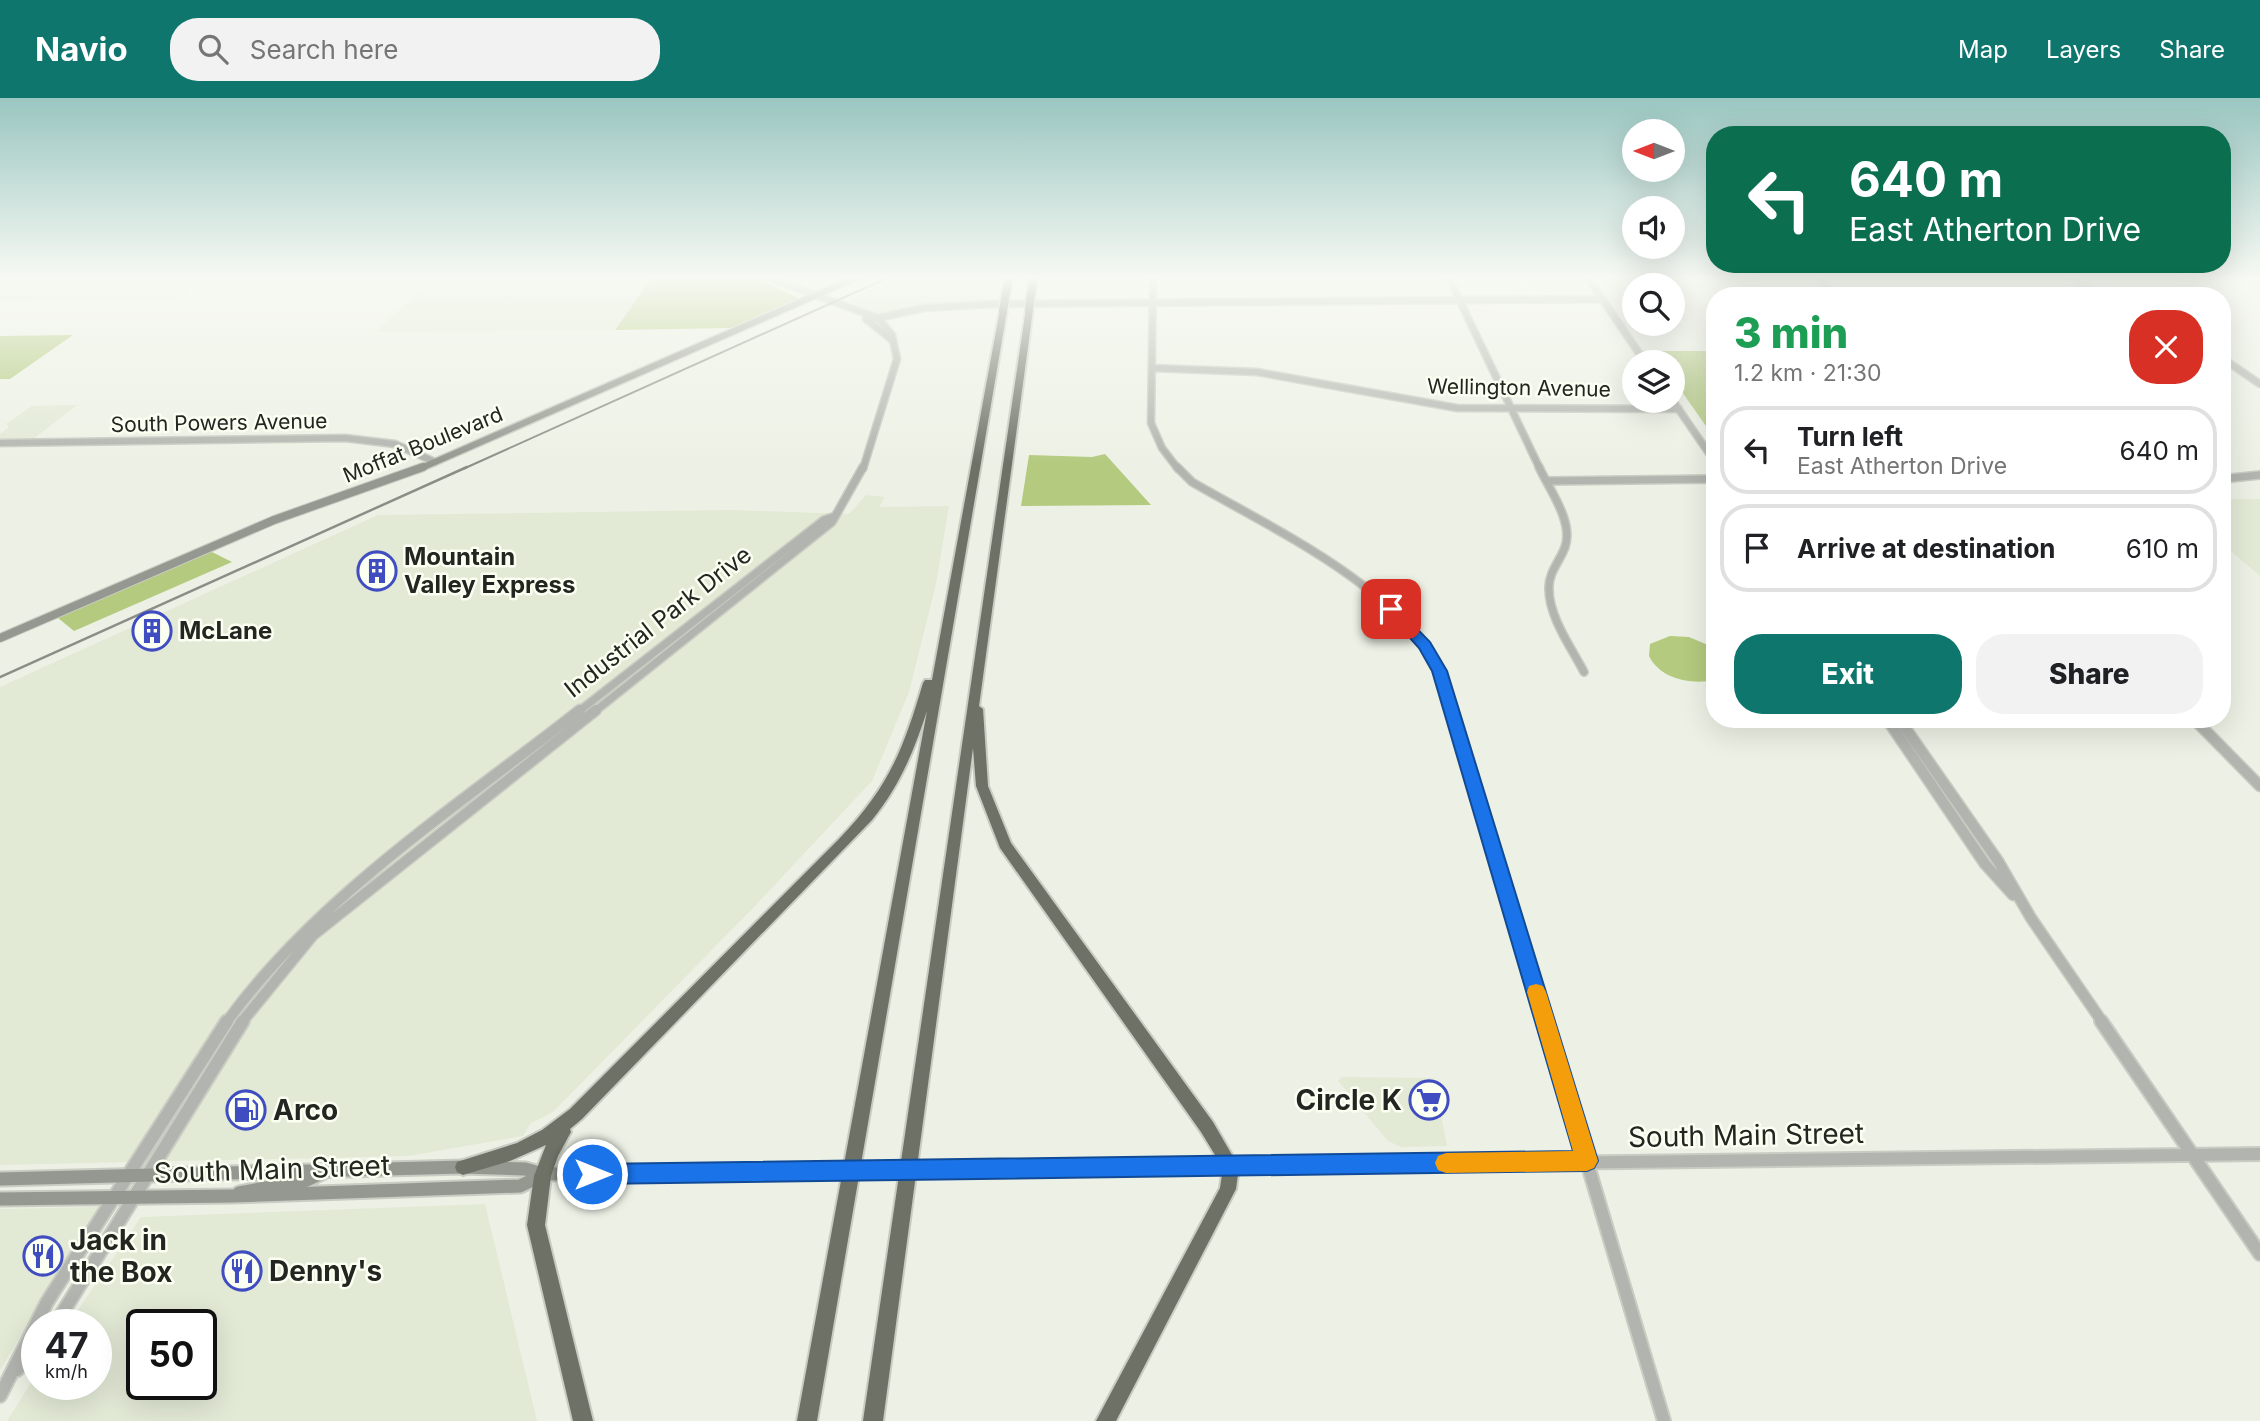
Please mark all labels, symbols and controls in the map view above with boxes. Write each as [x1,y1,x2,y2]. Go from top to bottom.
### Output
search box [170,18,660,81]
text: Navio [35,29,128,69]
icon: search [194,30,232,68]
text: Search here [250,34,398,65]
text: Map [1958,35,2008,64]
text: Layers [2046,35,2121,64]
text: Share [2159,35,2225,64]
north arrow [1622,119,1685,182]
map controls [1622,119,1685,413]
text: 640 m [1849,150,2003,209]
icon: left [1734,154,1825,245]
button: sound [1622,196,1685,259]
text: East Atherton Drive [1849,210,2141,249]
button: search [1622,273,1685,336]
text: 3 min [1734,307,1848,358]
button: close [2129,310,2203,384]
button: layers [1622,350,1685,413]
text: 1.2 km · 21:30 [1734,359,1882,387]
street label: Wellington Avenue [1427,373,1611,402]
street label: Moffat Boulevard [339,401,506,488]
street label: South Powers Avenue [110,408,328,437]
text: Turn left [1797,421,1903,452]
icon: left [1738,431,1776,469]
text: 640 m [2120,435,2199,466]
text: East Atherton Drive [1797,452,2007,480]
icon: arrive [1738,529,1776,567]
text: Arrive at destination [1797,533,2056,564]
text: 610 m [2126,533,2199,564]
street label: Industrial Park Drive [559,540,757,704]
place label: Mountain Valley Express [404,542,575,599]
building icon: Mountain Valley Express [356,550,398,592]
pin [1361,579,1421,639]
icon: arrive [1372,590,1410,628]
building icon: McLane [131,610,173,652]
place label: McLane [179,616,272,645]
button: Exit [1734,634,1962,714]
button: Share [1976,634,2203,714]
supermarket icon: Circle K [1408,1079,1450,1121]
place label: Circle K [1295,1083,1402,1117]
fuel station icon: Arco [225,1089,267,1131]
place label: Arco [273,1093,338,1127]
street label: South Main Street [1628,1116,1864,1154]
position arrow [555,1137,629,1211]
street label: South Main Street [153,1148,391,1190]
place label: Jack in the Box [70,1223,172,1289]
restaurant icon: Jack in the Box [22,1235,64,1277]
restaurant icon: Denny's [221,1250,263,1292]
place label: Denny's [269,1254,382,1288]
speed limit sign: 50 [126,1309,217,1400]
text: 47 [44,1324,89,1366]
text: km/h [45,1361,88,1382]

